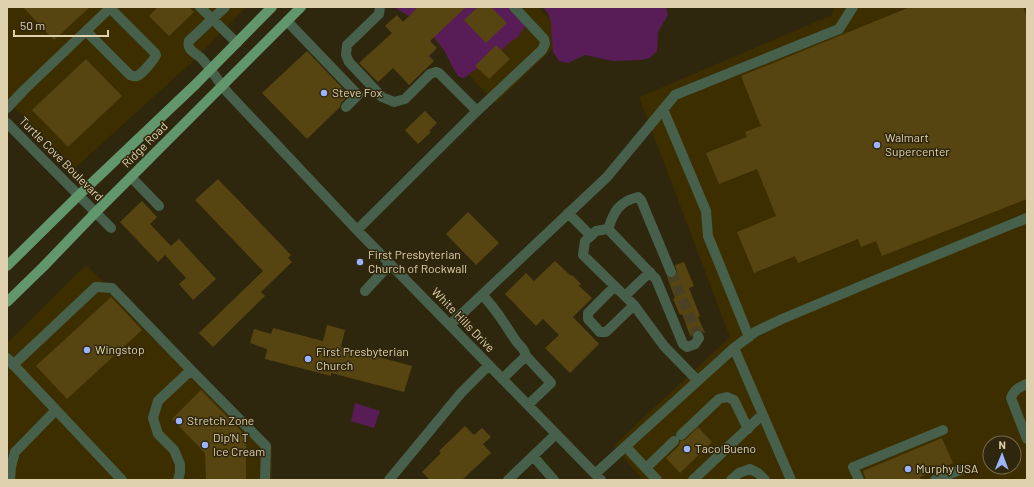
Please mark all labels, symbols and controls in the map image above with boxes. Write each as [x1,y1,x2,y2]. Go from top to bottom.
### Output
scale bar [14,12,108,38]
text: 50 m [20,18,45,32]
place label: Steve Fox [332,85,382,99]
marker: Steve Fox [319,88,329,98]
street label: Turtle Cove Boulevard [17,113,107,203]
street label: Ridge Road [119,119,170,170]
place label: Walmart Supercenter [885,130,950,158]
marker: Walmart Supercenter [872,140,882,150]
place label: First Presbyterian Church of Rockwall [368,247,467,275]
marker: First Presbyterian Church of Rockwall [355,257,365,267]
street label: White Hills Drive [429,284,498,355]
place label: Wingstop [95,342,145,356]
place label: First Presbyterian Church [316,344,409,372]
marker: Wingstop [82,345,92,355]
marker: First Presbyterian Church [303,354,313,364]
place label: Stretch Zone [187,413,254,427]
marker: Stretch Zone [174,416,184,426]
place label: Dip'N T Ice Cream [213,430,265,458]
north arrow [982,435,1022,475]
text: N [998,438,1006,451]
marker: Dip'N T Ice Cream [200,440,210,450]
place label: Taco Bueno [695,441,756,455]
marker: Taco Bueno [682,444,692,454]
place label: Murphy USA [916,461,978,475]
marker: Murphy USA [903,464,913,474]

